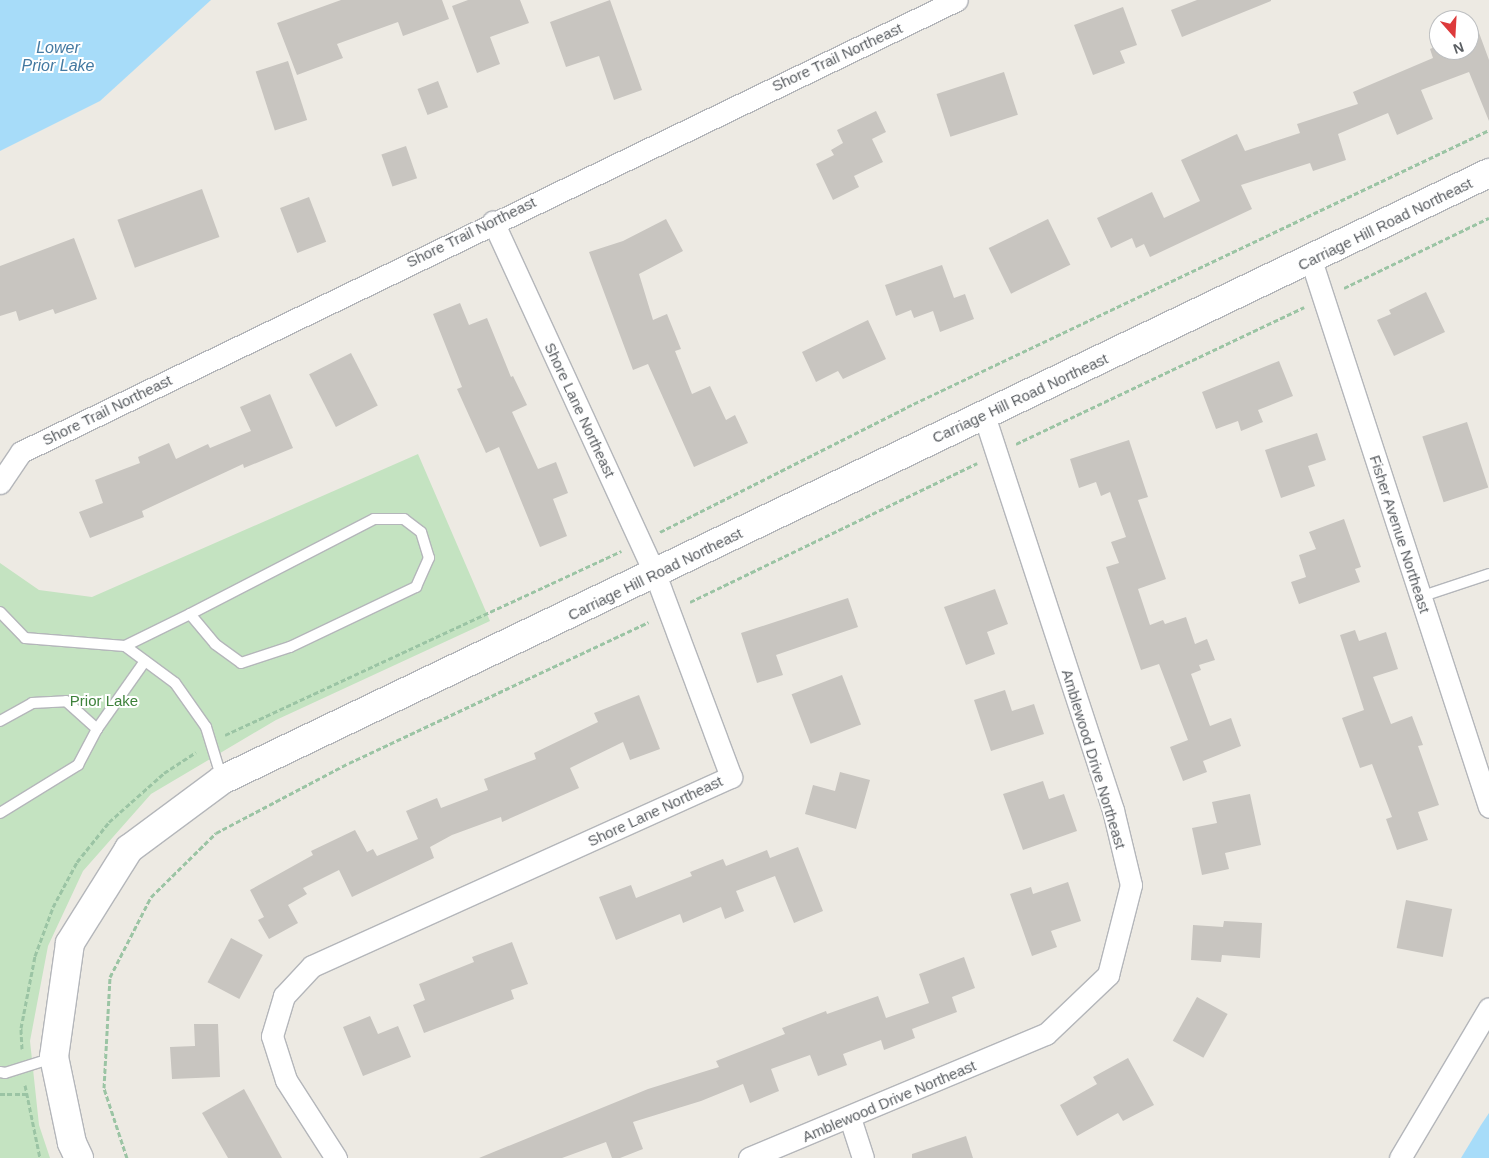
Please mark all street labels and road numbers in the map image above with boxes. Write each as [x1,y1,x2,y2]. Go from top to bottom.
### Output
street label: Shore Trail Northeast [769,19,905,95]
street label: Carriage Hill Road Northeast [1295,174,1475,274]
street label: Shore Trail Northeast [403,193,539,271]
street label: Shore Lane Northeast [541,340,619,480]
street label: Carriage Hill Road Northeast [929,349,1111,447]
street label: Shore Trail Northeast [39,371,175,449]
street label: Fisher Avenue Northeast [1366,452,1434,616]
street label: Carriage Hill Road Northeast [565,524,745,624]
street label: Amblewood Drive Northeast [1058,667,1130,851]
street label: Shore Lane Northeast [585,772,725,850]
street label: Amblewood Drive Northeast [800,1056,978,1146]

